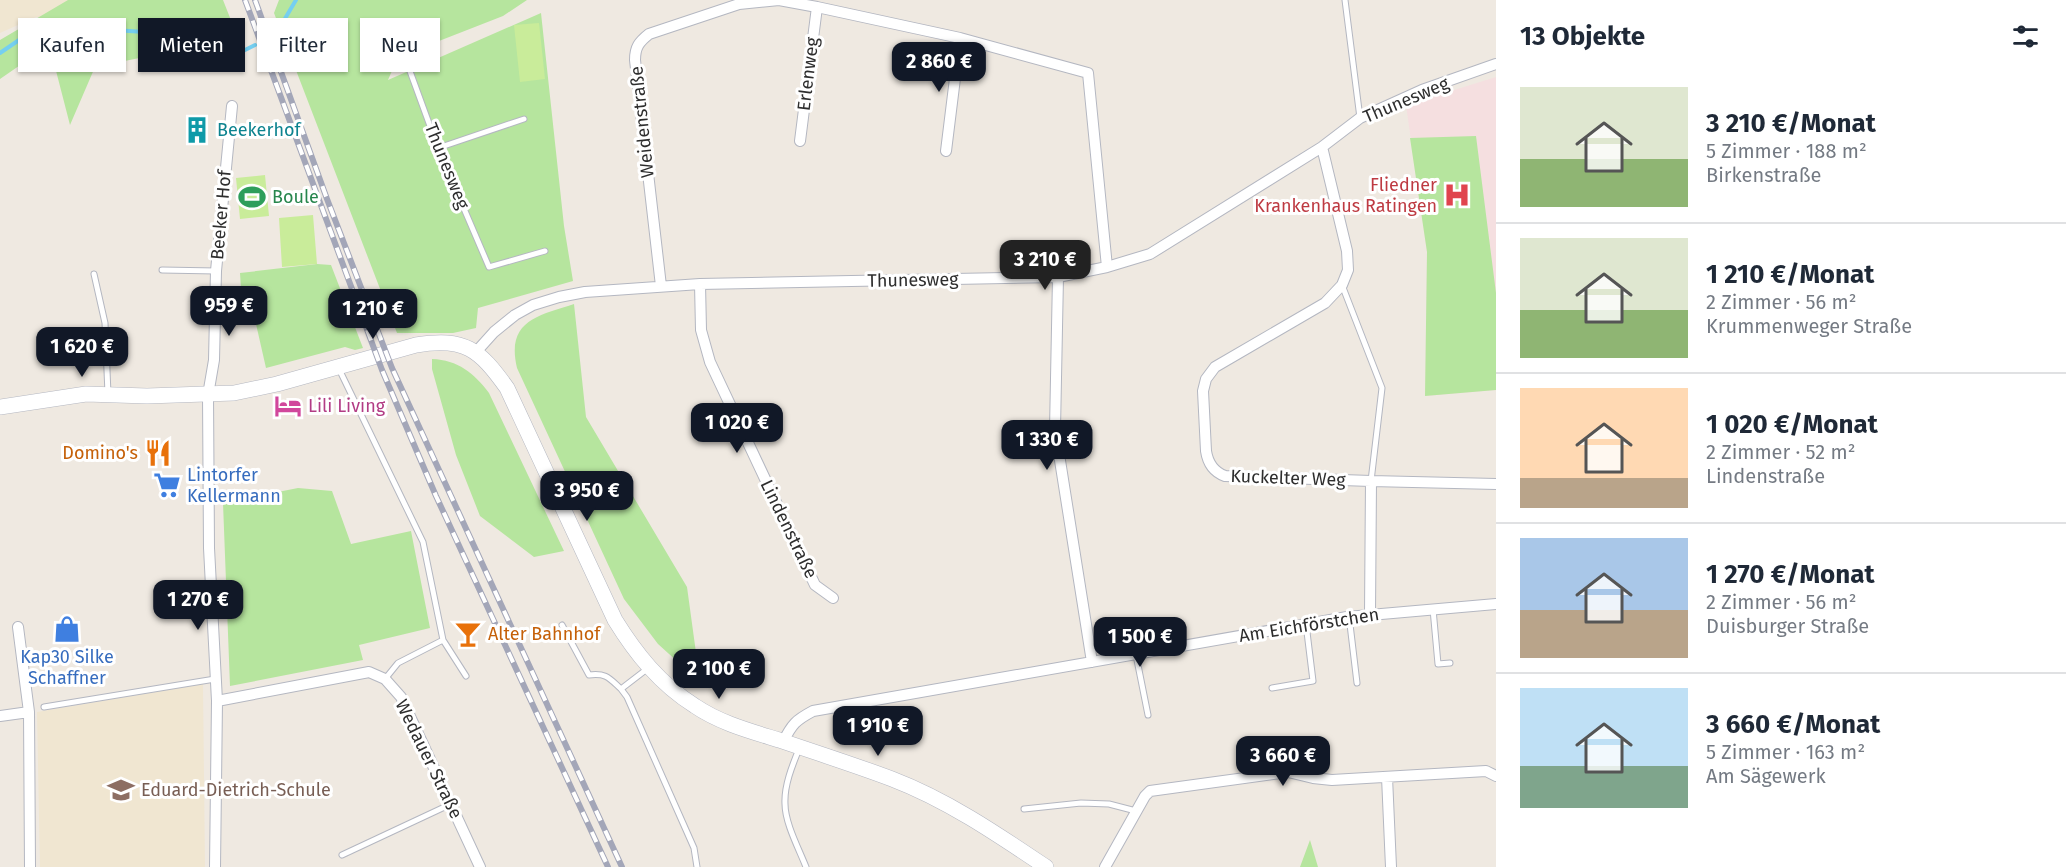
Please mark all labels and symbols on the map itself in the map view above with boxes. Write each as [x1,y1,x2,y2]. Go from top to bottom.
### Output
street label: Erlenweg [793,35,824,112]
pin: 2 860 € [884,42,994,93]
street label: Weidenstraße [625,65,659,179]
street label: Thunesweg [1360,72,1453,128]
building icon: Beekerhof [182,115,212,145]
place label: Beekerhof [217,119,302,141]
street label: Thunesweg [420,120,474,213]
street label: Beeker Hof [206,167,236,261]
place label: Fliedner Krankenhaus Ratingen [1254,174,1437,217]
hospital icon: Fliedner Krankenhaus Ratingen [1442,180,1472,210]
sports icon: Boule [237,182,267,212]
place label: Boule [272,186,319,208]
pin: 3 210 € [990,240,1100,291]
street label: Thunesweg [867,268,959,292]
pin: 959 € [187,286,271,337]
pin: 1 210 € [318,289,428,340]
pin: 1 620 € [27,327,137,378]
hotel icon: Lili Living [273,391,303,421]
place label: Lili Living [308,395,386,417]
pin: 1 020 € [682,403,792,454]
pin: 1 330 € [992,420,1102,471]
restaurant icon: Domino's [143,438,173,468]
place label: Domino's [62,442,138,464]
place label: Lintorfer Kellermann [187,464,281,507]
street label: Kuckelter Weg [1230,465,1347,491]
supermarket icon: Lintorfer Kellermann [152,470,182,500]
pin: 3 950 € [532,471,642,522]
street label: Lindenstraße [756,476,822,582]
pin: 1 270 € [143,580,253,631]
street label: Am Eichförstchen [1237,603,1381,647]
shop icon: Kap30 Silke Schaffner [52,614,82,644]
pin: 1 500 € [1085,617,1195,668]
bar icon: Alter Bahnhof [453,619,483,649]
place label: Alter Bahnhof [488,623,602,645]
place label: Kap30 Silke Schaffner [20,646,114,689]
pin: 2 100 € [664,649,774,700]
street label: Wedauer Straße [391,696,467,822]
pin: 1 910 € [823,706,933,757]
pin: 3 660 € [1228,736,1338,787]
school or university icon: Eduard-Dietrich-Schule [106,775,136,805]
place label: Eduard-Dietrich-Schule [141,779,331,801]

